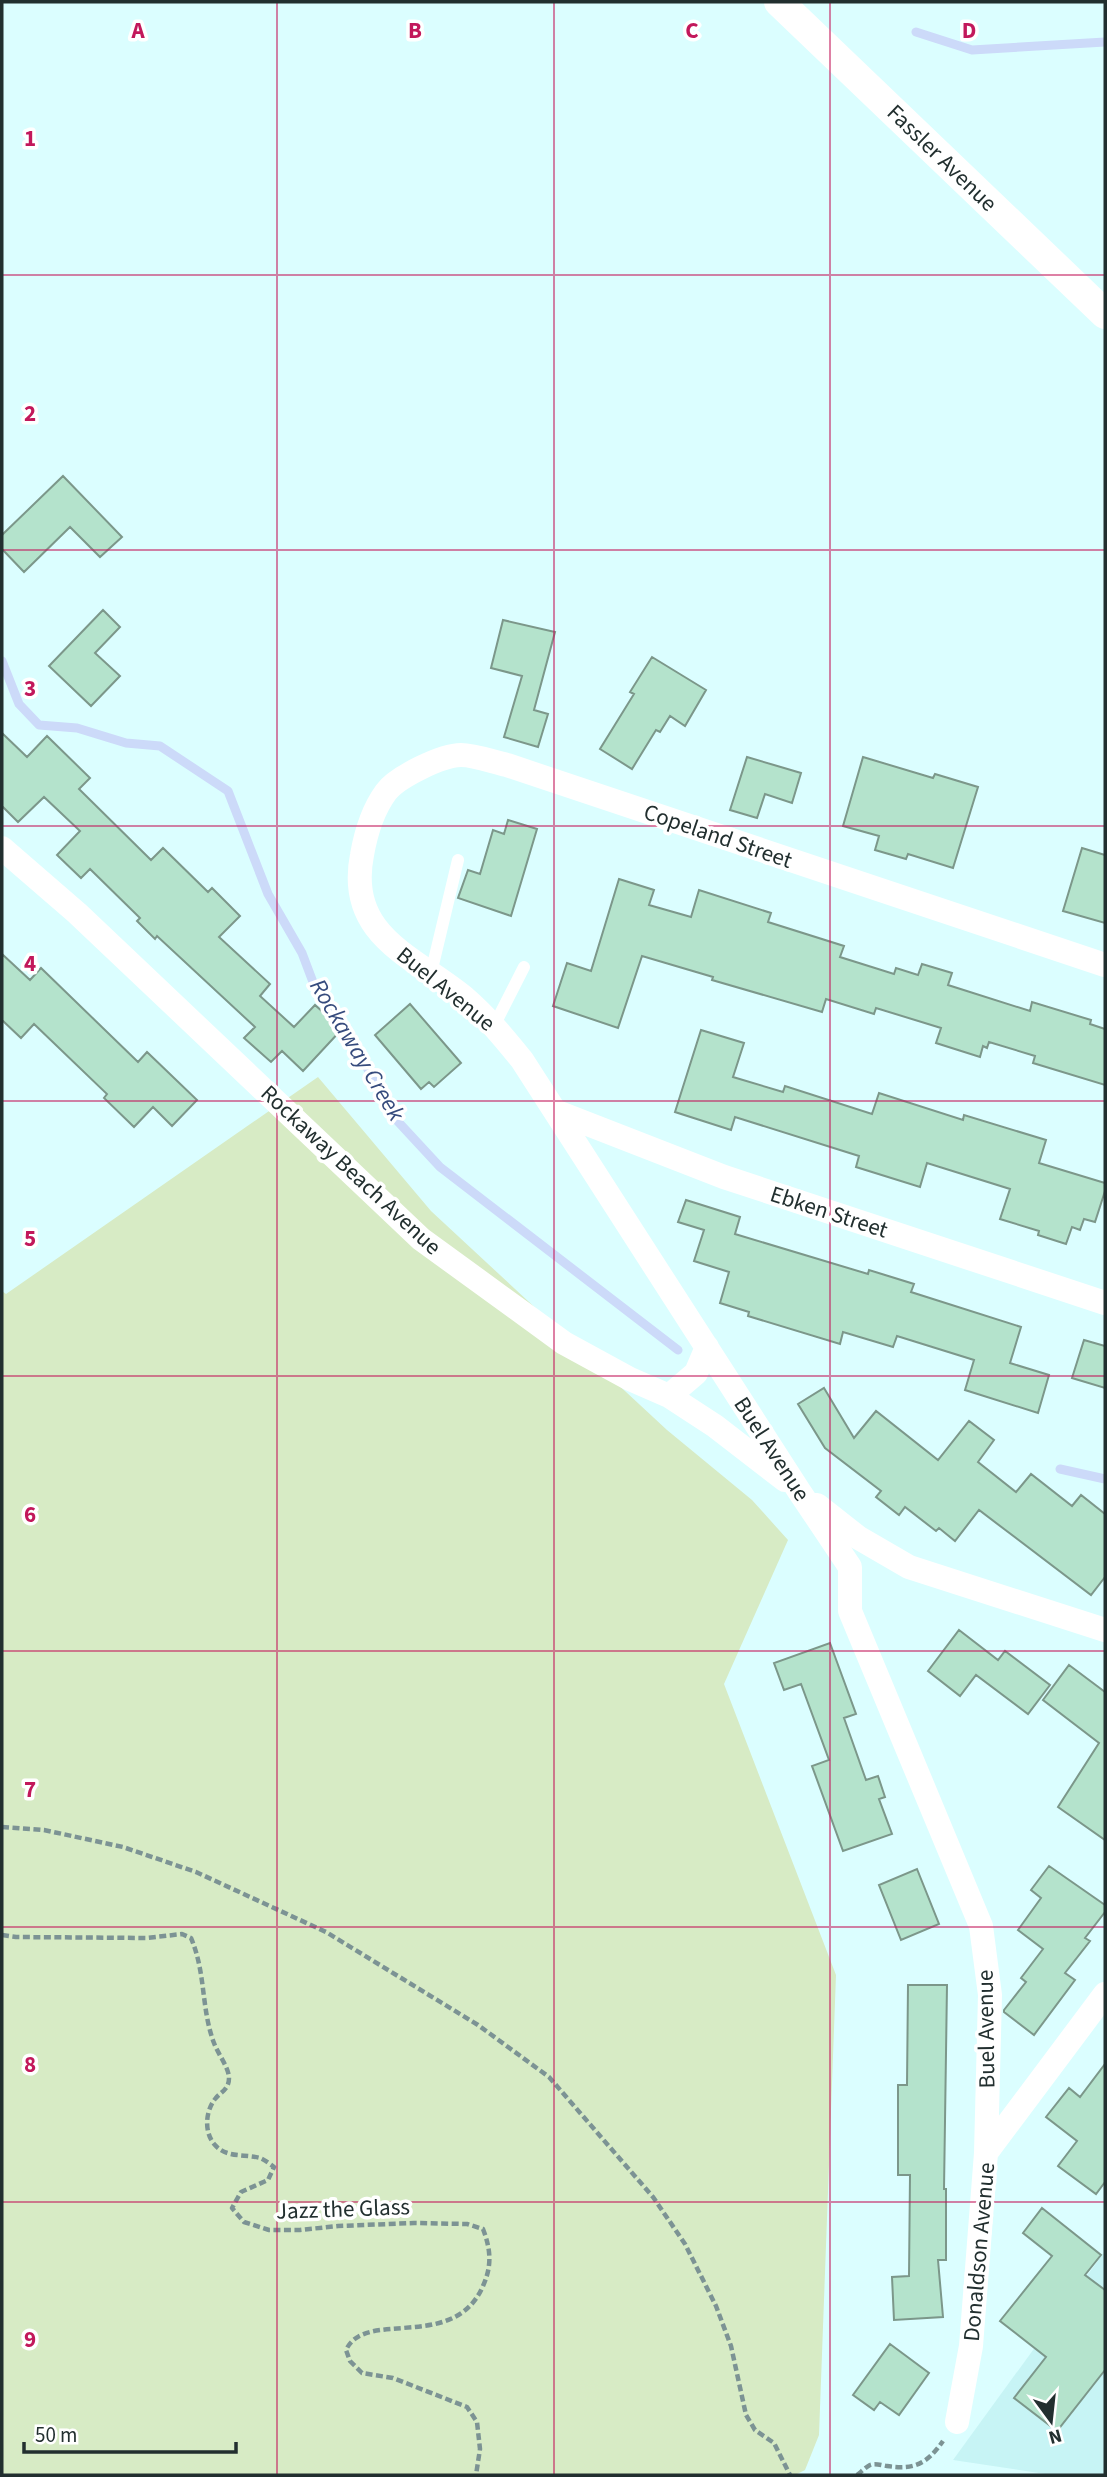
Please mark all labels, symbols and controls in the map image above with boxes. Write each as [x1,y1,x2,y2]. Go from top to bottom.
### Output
text: A [130,14,145,47]
text: B [408,14,422,47]
text: C [685,14,699,47]
text: D [962,14,976,47]
street label: Fassler Avenue [879,97,1005,219]
text: 1 [24,122,36,155]
text: 2 [24,397,36,430]
text: 3 [24,672,36,705]
street label: Copeland Street [639,795,797,877]
street label: Buel Avenue [389,939,503,1039]
text: 4 [24,947,36,980]
water label: Rockaway Creek [301,972,414,1128]
street label: Rockaway Beach Avenue [253,1077,449,1263]
street label: Ebken Street [766,1177,892,1247]
text: 5 [24,1222,36,1255]
street label: Buel Avenue [726,1390,818,1508]
text: 6 [24,1498,36,1531]
text: 7 [24,1773,36,1806]
street label: Buel Avenue [968,1969,1004,2089]
text: 8 [24,2048,36,2081]
street label: Donaldson Avenue [955,2161,1003,2343]
street label: Jazz the Glass [275,2190,411,2228]
text: 9 [24,2323,36,2356]
north arrow [1016,2386,1086,2456]
scale bar [24,2410,236,2454]
text: 50 m [35,2420,77,2450]
text: N [1045,2421,1065,2451]

